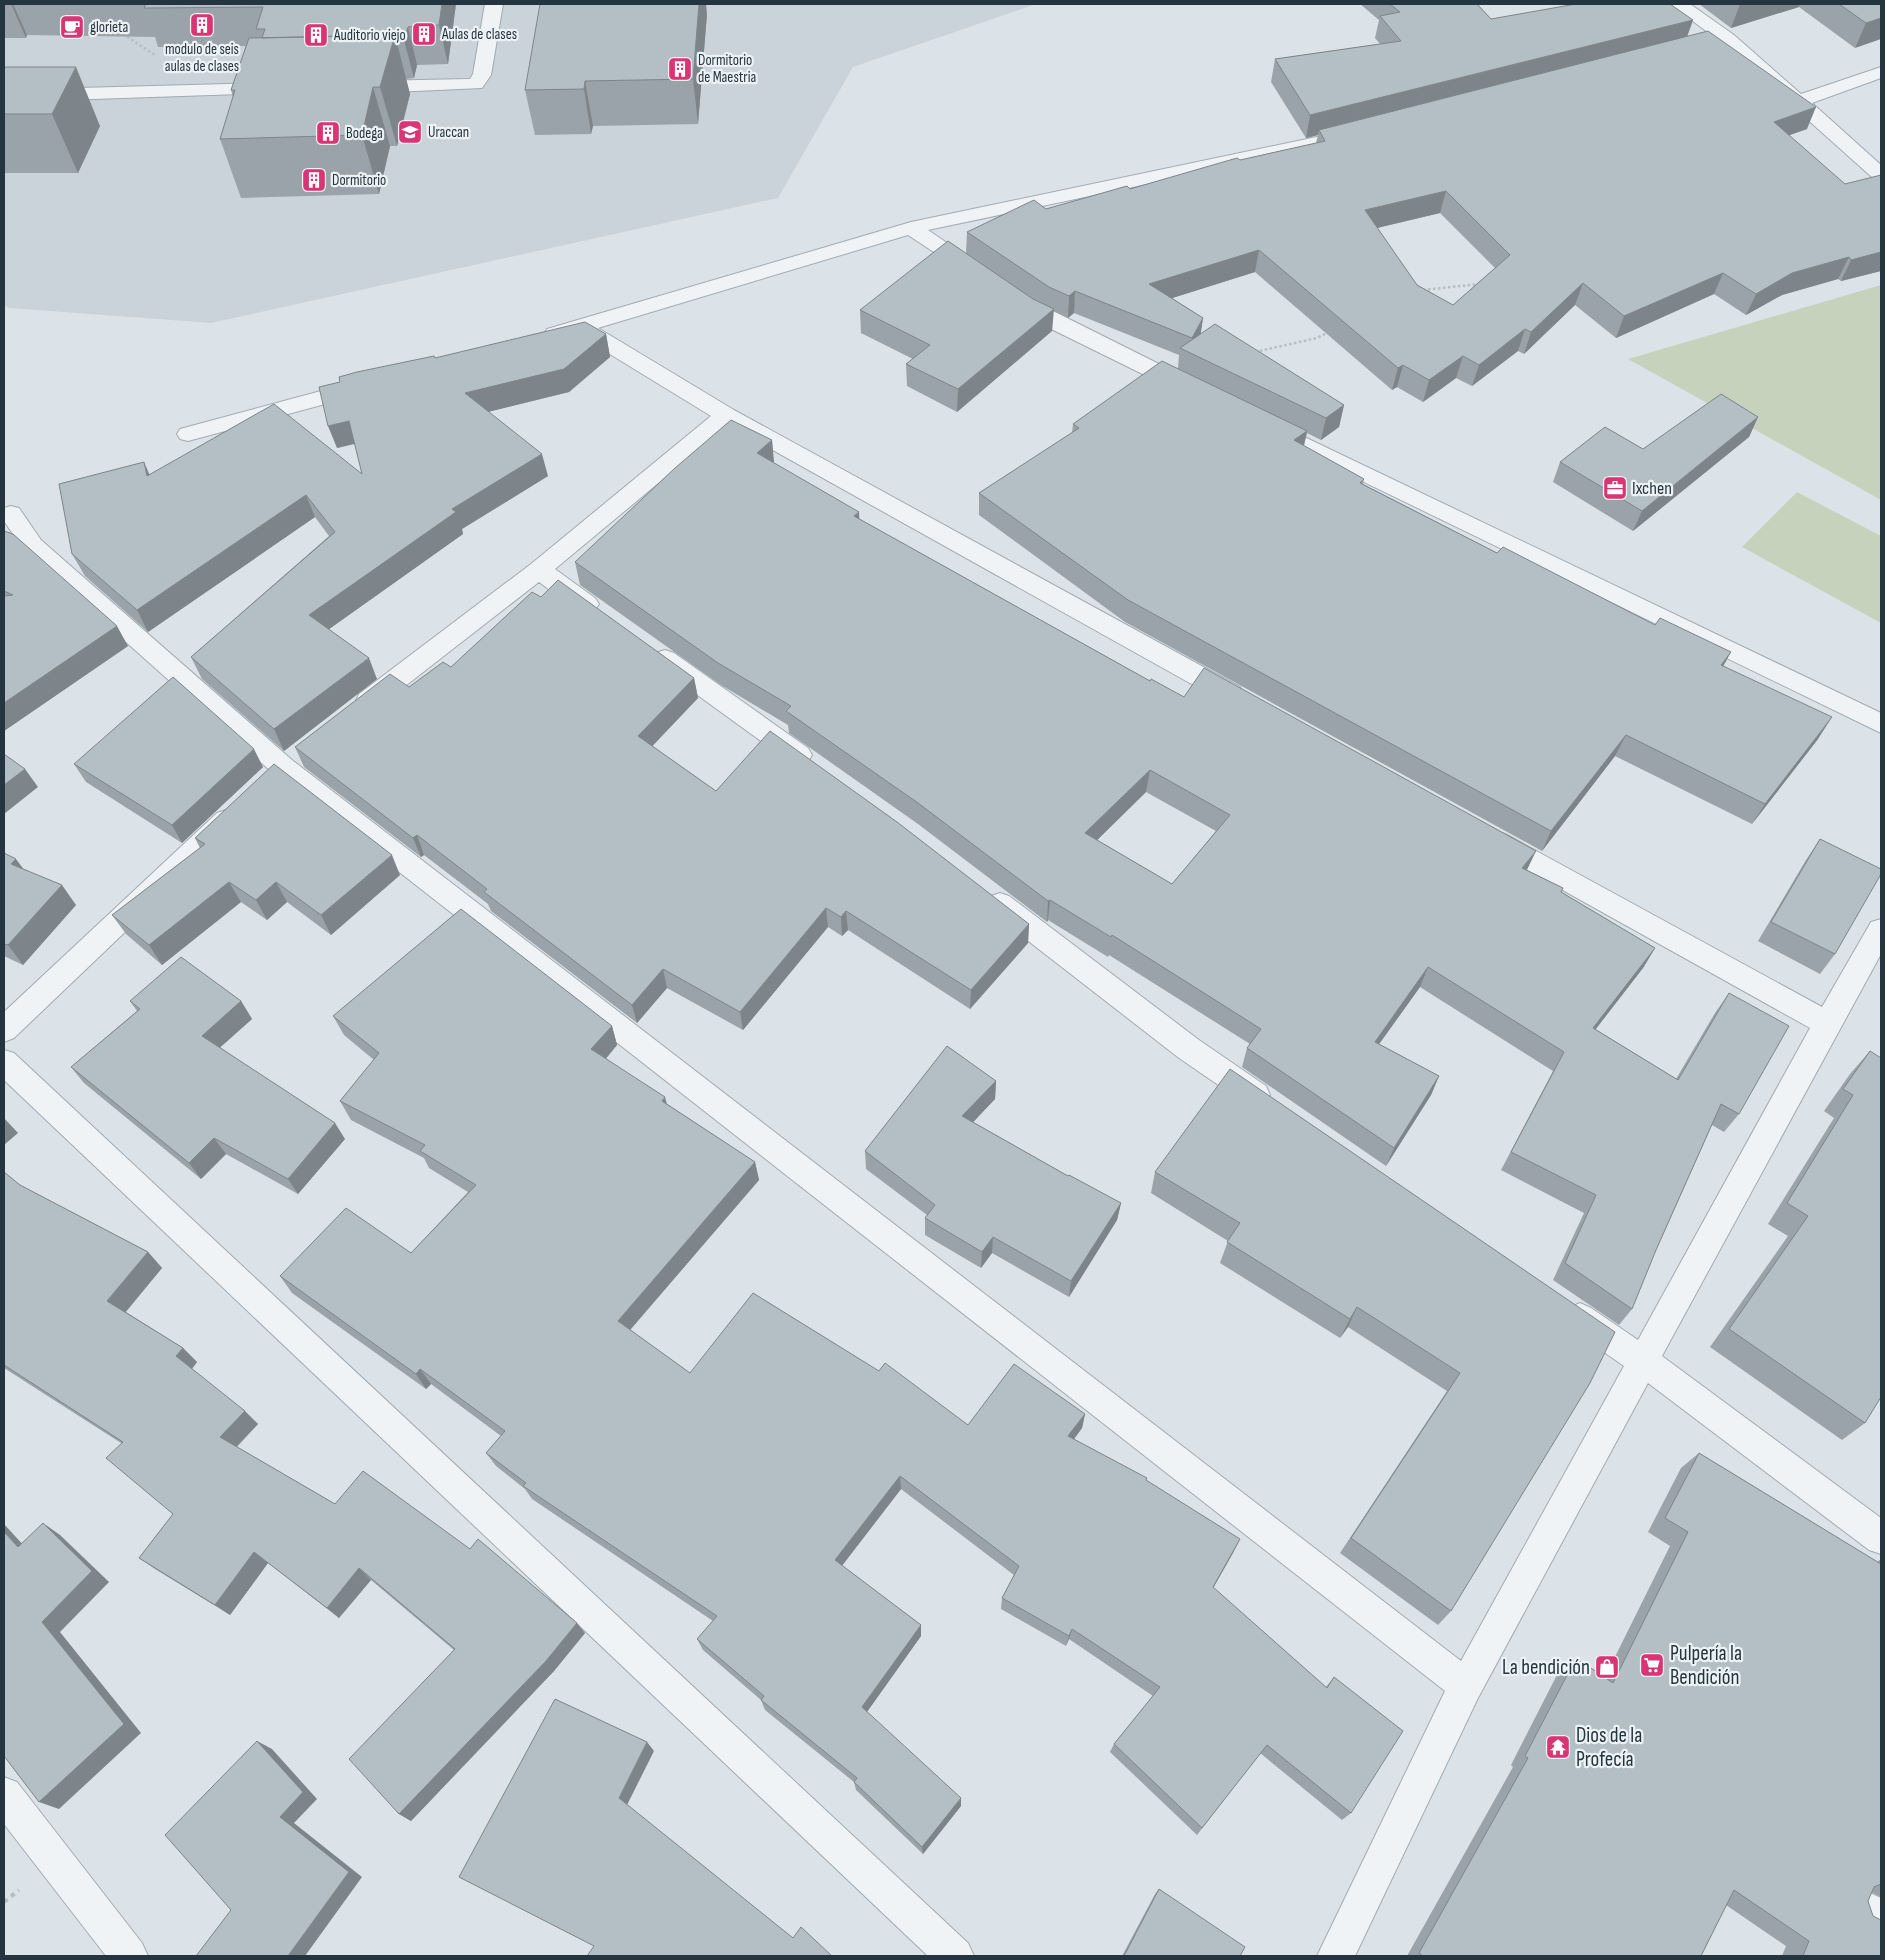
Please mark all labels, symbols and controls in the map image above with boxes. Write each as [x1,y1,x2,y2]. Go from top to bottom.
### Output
building icon: modulo de seis aulas de clases [189,12,215,38]
cafe icon: glorieta [59,14,85,40]
place label: glorieta [90,18,129,37]
building icon: Aulas de clases [411,21,437,47]
building icon: Auditorio viejo [303,22,329,48]
place label: Aulas de clases [441,25,517,44]
place label: Auditorio viejo [333,26,406,45]
place label: modulo de seis aulas de clases [165,40,239,76]
place label: Dormitorio de Maestria [698,51,756,87]
building icon: Dormitorio de Maestria [667,56,693,82]
school or university icon: Uraccan [397,119,423,145]
building icon: Bodega [315,120,341,146]
place label: Uraccan [428,123,469,142]
place label: Bodega [346,124,383,143]
building icon: Dormitorio [301,167,327,193]
place label: Dormitorio [332,171,386,190]
office icon: Ixchen [1602,475,1628,501]
place label: Ixchen [1632,478,1672,499]
place label: Pulpería la Bendición [1670,1641,1742,1690]
supermarket icon: Pulpería la Bendición [1639,1652,1665,1678]
shop icon: La bendición [1594,1654,1620,1680]
place label: La bendición [1502,1655,1590,1680]
place label: Dios de la Profecía [1576,1723,1642,1772]
temple icon: Dios de la Profecía [1545,1734,1571,1760]

